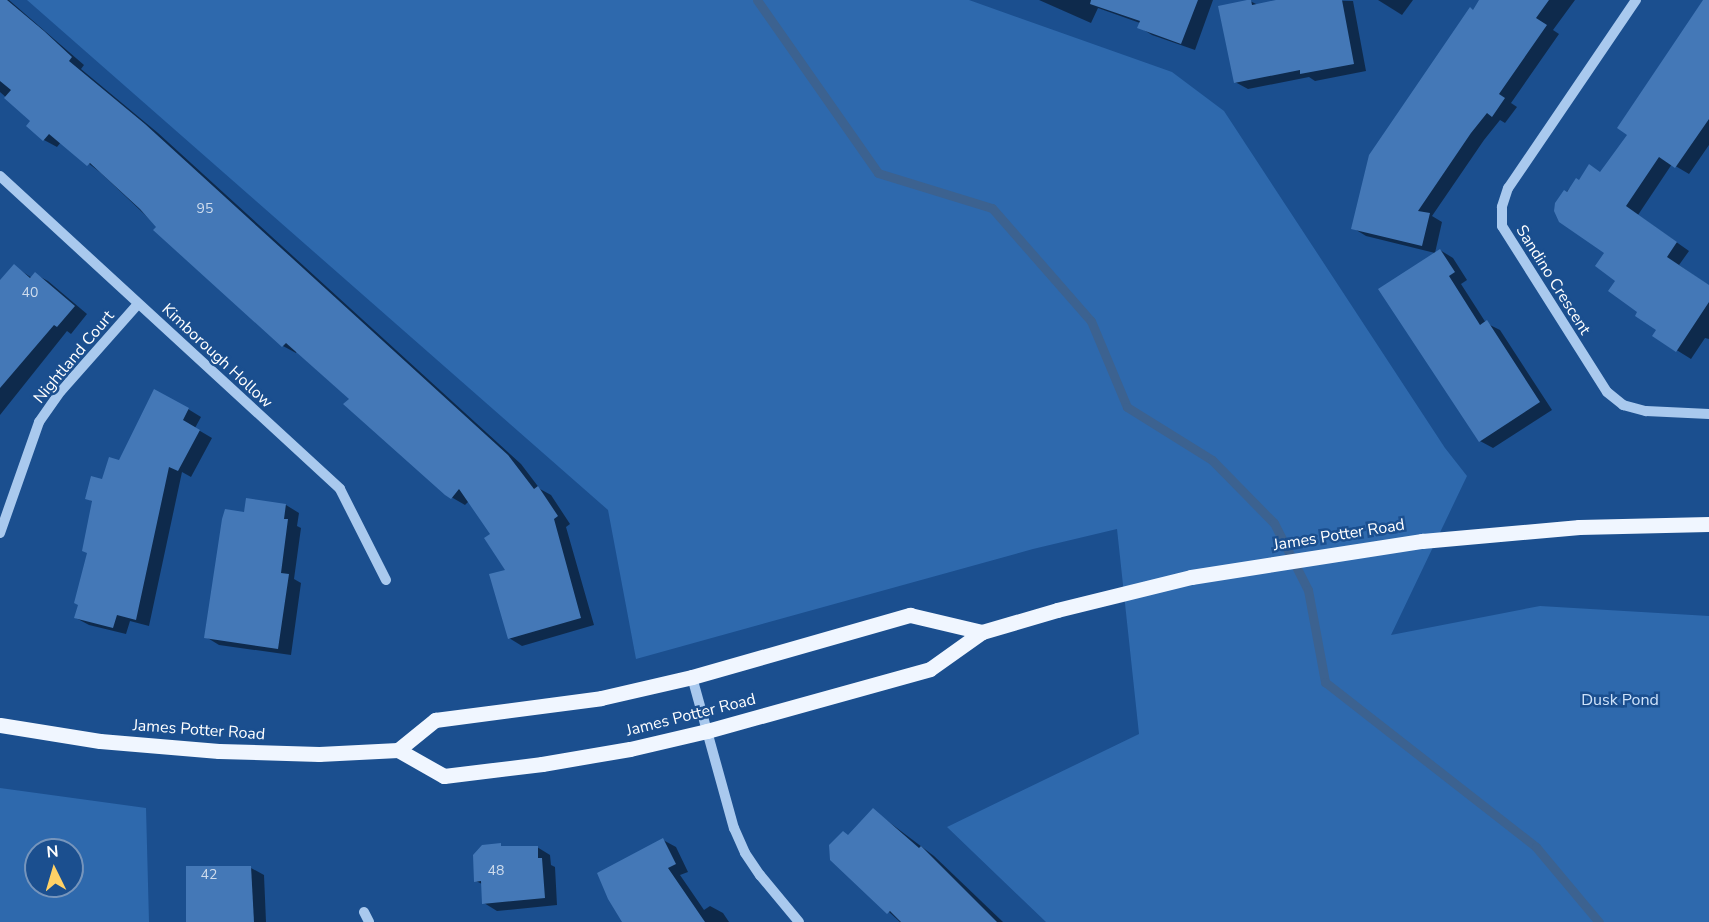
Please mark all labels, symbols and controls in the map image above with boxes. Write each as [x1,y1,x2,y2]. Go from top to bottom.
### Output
house number: 95 [197,201,213,217]
street label: Sandino Crescent [1512,222,1594,338]
house number: 40 [22,285,38,301]
street label: Kimborough Hollow [158,300,276,412]
street label: Nightland Court [30,307,118,407]
street label: James Potter Road [1272,515,1406,555]
street label: James Potter Road [624,690,758,740]
park label: Dusk Pond [1581,690,1659,710]
street label: James Potter Road [132,716,266,744]
north arrow [24,838,84,898]
text: N [46,841,60,864]
house number: 48 [488,863,504,879]
house number: 42 [201,867,217,883]

